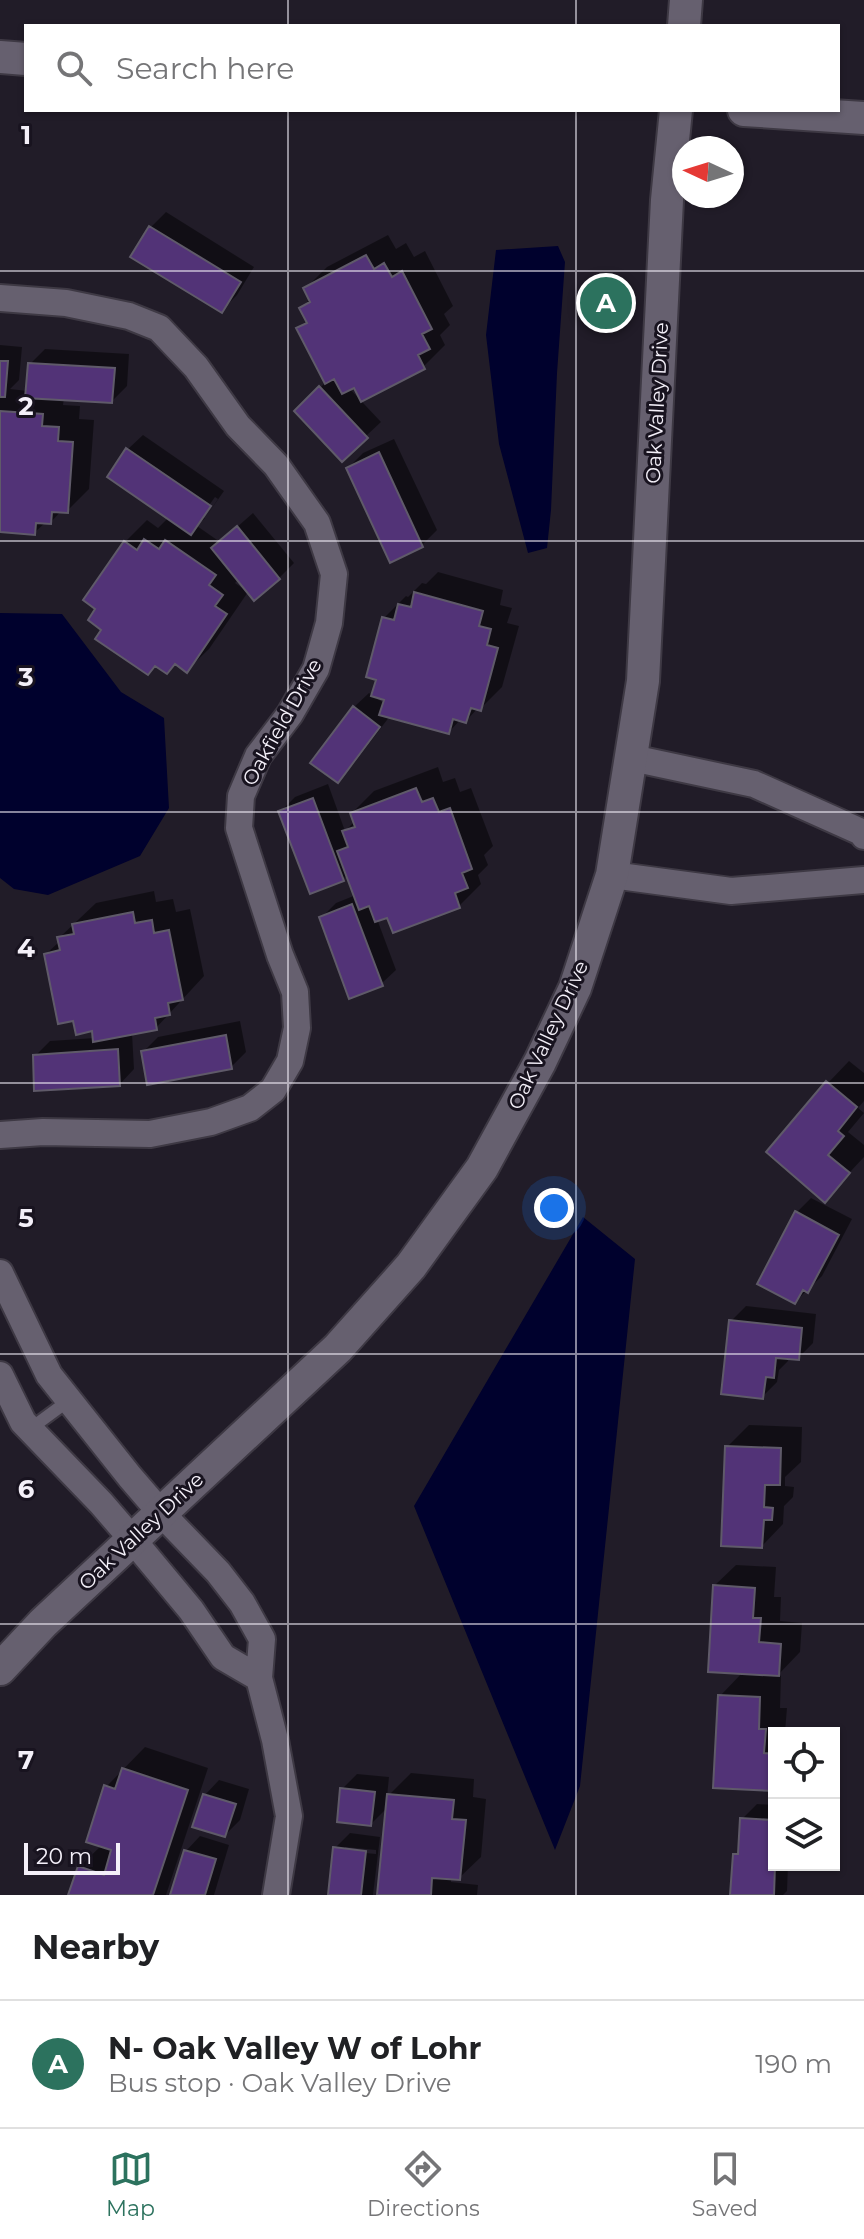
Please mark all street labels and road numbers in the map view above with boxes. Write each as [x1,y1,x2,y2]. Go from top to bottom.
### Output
street label: Oak Valley Drive [641,322,673,484]
street label: Oakfield Drive [237,654,327,790]
street label: Oak Valley Drive [503,957,593,1113]
street label: Oak Valley Drive [74,1467,208,1595]

